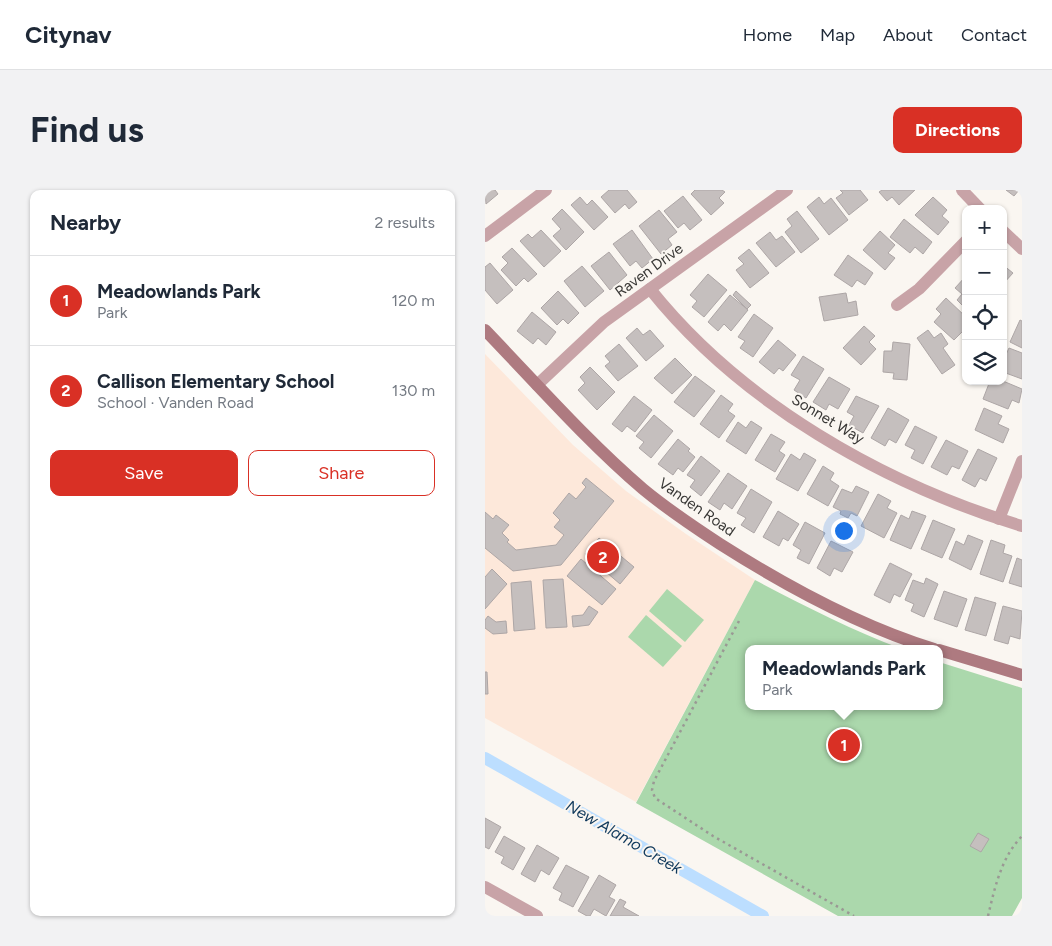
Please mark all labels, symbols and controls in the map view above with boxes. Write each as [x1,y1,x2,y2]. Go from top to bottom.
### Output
text: Citynav [25,20,112,49]
text: Home [743,24,792,46]
text: Map [820,24,855,46]
text: About [883,24,933,46]
text: Contact [961,24,1027,46]
button: Directions [893,107,1022,153]
text: Find us [30,109,144,151]
map controls [962,205,1007,385]
button: + [962,205,1007,250]
text: Nearby [50,210,121,235]
text: 2 results [375,213,435,232]
street label: Raven Drive [612,239,686,301]
button: − [962,250,1007,295]
text: Meadowlands Park [97,280,261,303]
text: 1 [63,291,69,310]
text: 120 m [392,291,435,310]
button: locate [962,295,1007,340]
text: Park [97,303,127,322]
button: layers [962,340,1007,385]
text: Callison Elementary School [97,370,334,393]
text: 2 [61,381,71,400]
text: 130 m [392,381,435,400]
street label: Sonnet Way [788,390,868,448]
text: School · Vanden Road [97,393,254,412]
button: Save [50,450,238,496]
button: Share [248,450,435,496]
street label: Vanden Road [655,474,739,540]
your location [831,518,857,544]
pin: 2 [587,538,619,576]
popup [745,645,943,710]
text: Meadowlands Park [762,657,926,680]
text: Park [762,680,793,699]
pin: 1 [828,726,860,764]
water label: New Alamo Creek [563,796,686,879]

